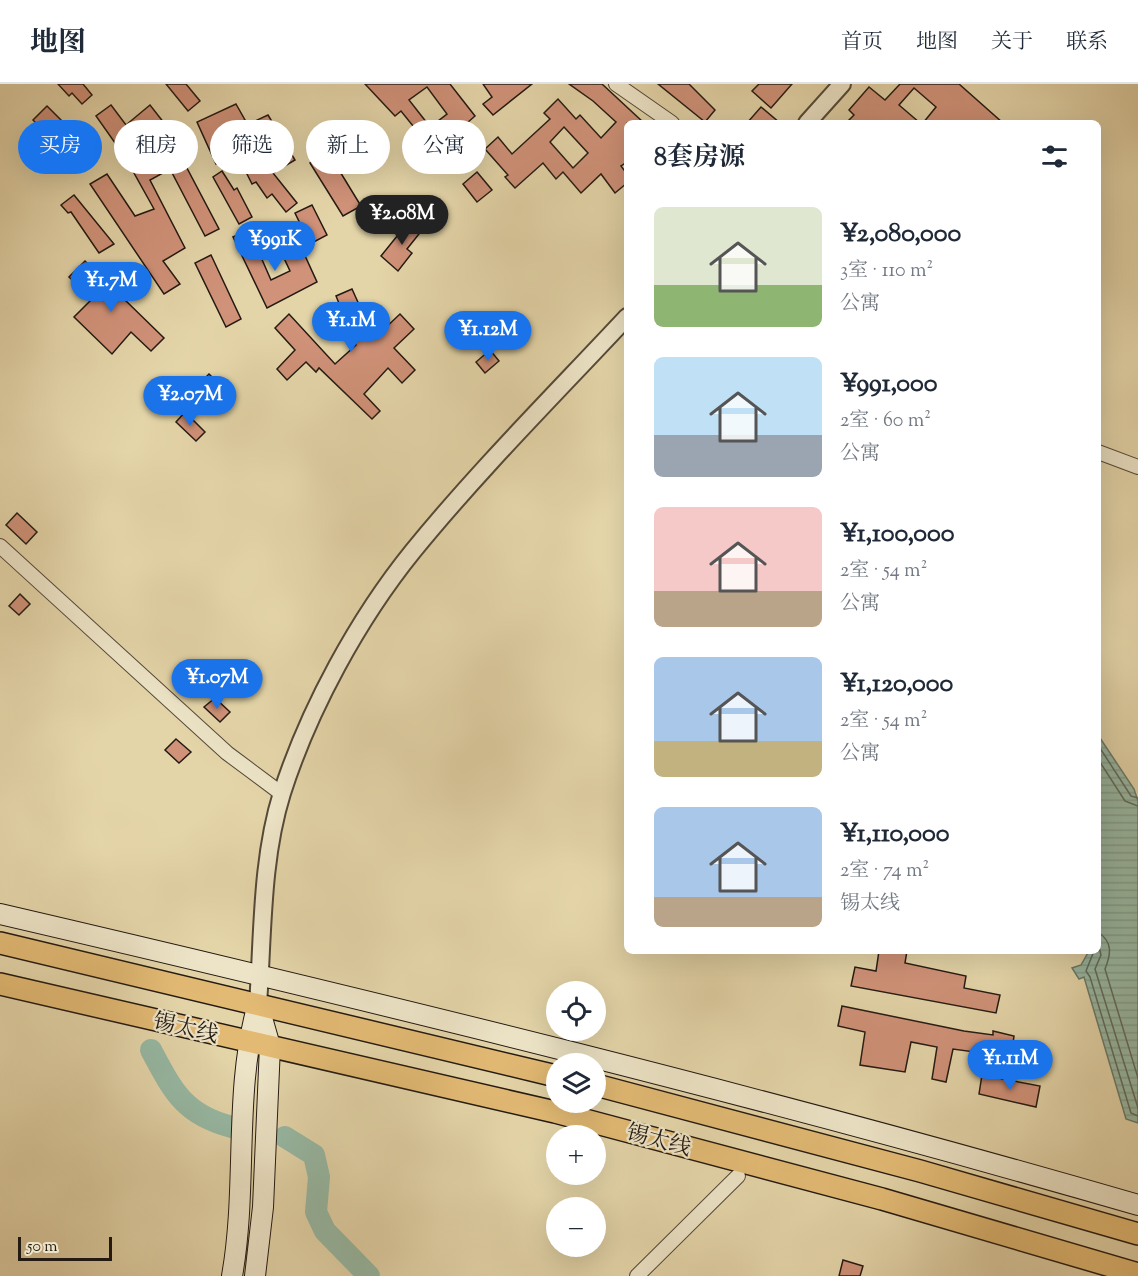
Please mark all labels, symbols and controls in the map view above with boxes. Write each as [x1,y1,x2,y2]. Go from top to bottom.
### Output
text: 地图 [30,24,86,64]
text: 首页 [841,28,883,58]
text: 地图 [916,28,958,58]
text: 关于 [991,28,1033,58]
text: 联系 [1066,28,1108,58]
chip: 买房 [18,120,102,174]
chip: 租房 [114,120,198,174]
chip: 筛选 [210,120,294,174]
chip: 新上 [306,120,390,174]
chip: 公寓 [402,120,486,174]
text: 8套房源 [654,140,745,177]
icon: filters [1038,140,1071,173]
pin: ¥2.08M [353,195,451,246]
text: ¥2.08M [369,200,435,229]
text: ¥2,080,000 [840,216,961,253]
pin: ¥991K [233,221,317,272]
text: ¥991K [248,226,302,255]
icon: home [702,231,774,303]
text: 3室 · 110 m² [840,257,933,286]
pin: ¥1.7M [69,262,153,313]
text: ¥1.7M [85,267,137,296]
text: 公寓 [840,290,880,319]
pin: ¥1.1M [309,302,393,353]
text: ¥1.1M [326,307,376,336]
pin: ¥1.12M [439,311,537,362]
text: ¥1.12M [458,316,518,345]
text: ¥991,000 [840,366,938,403]
pin: ¥2.07M [141,376,239,427]
text: ¥2.07M [157,381,223,410]
icon: home [702,381,774,453]
text: 2室 · 60 m² [840,407,931,436]
text: 公寓 [840,440,880,469]
text: ¥1,100,000 [840,516,954,553]
icon: home [702,531,774,603]
text: 2室 · 54 m² [840,557,927,586]
text: 公寓 [840,590,880,619]
pin: ¥1.07M [168,659,266,710]
text: ¥1.07M [186,664,248,693]
text: ¥1,120,000 [840,666,953,703]
icon: home [702,681,774,753]
text: 2室 · 54 m² [840,707,927,736]
text: 公寓 [840,740,880,769]
text: ¥1,110,000 [840,816,950,853]
icon: home [702,831,774,903]
text: 2室 · 74 m² [840,857,929,886]
text: 锡太线 [840,890,900,919]
map controls [546,981,606,1257]
button: locate [546,981,606,1041]
street label: 锡太线 [150,1007,221,1053]
pin: ¥1.11M [961,1040,1059,1091]
text: ¥1.11M [982,1045,1038,1074]
button: layers [546,1053,606,1113]
street label: 锡太线 [622,1118,694,1166]
button: + [546,1125,606,1185]
button: − [546,1197,606,1257]
scale bar [18,1234,112,1262]
text: 50 m [27,1236,58,1259]

